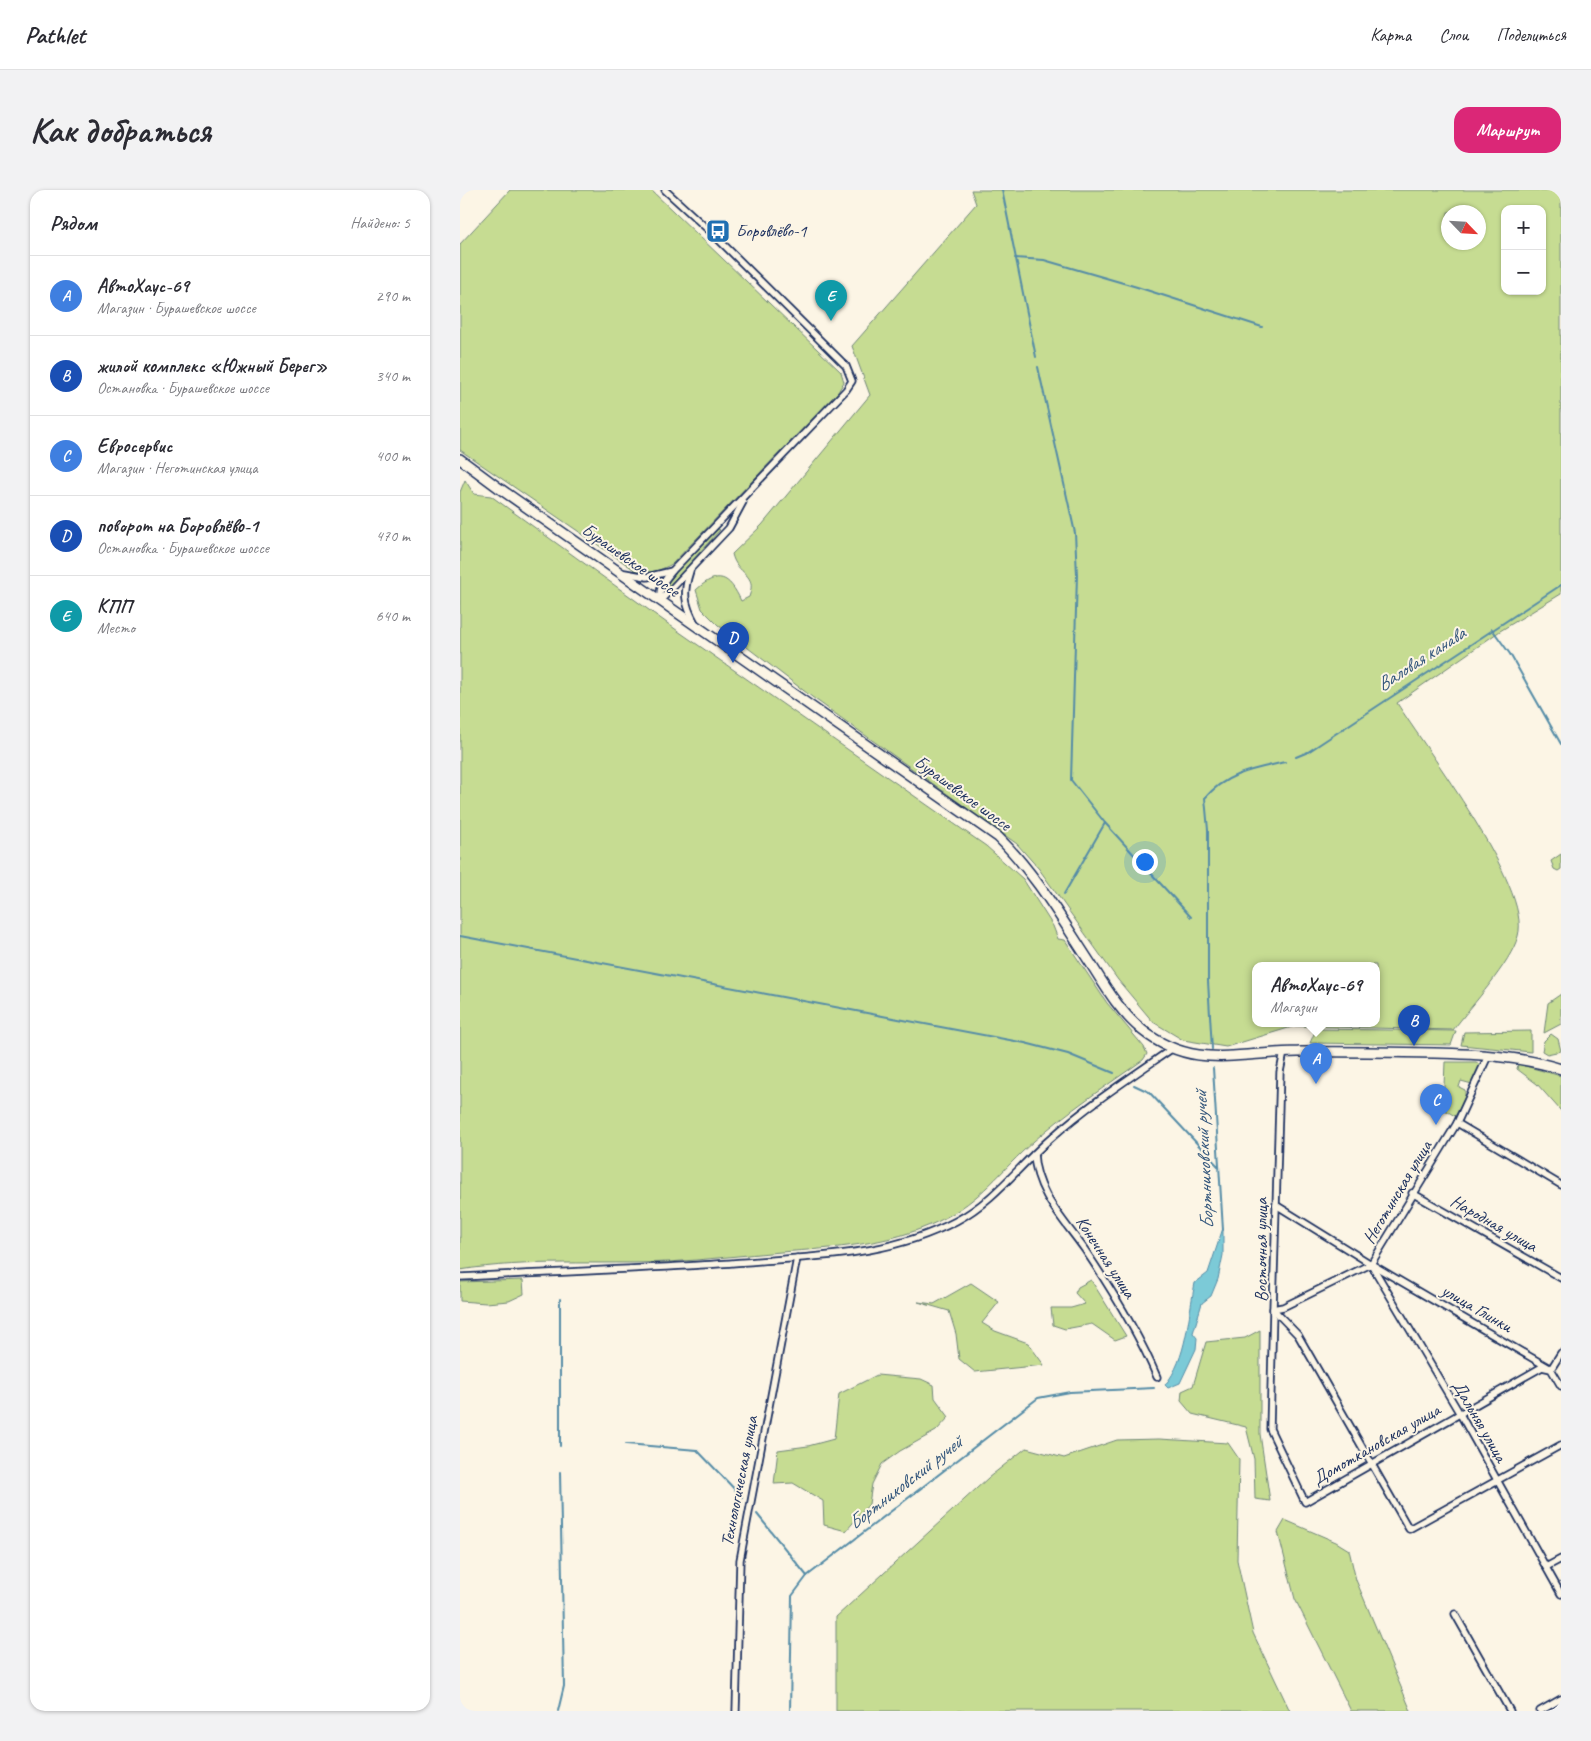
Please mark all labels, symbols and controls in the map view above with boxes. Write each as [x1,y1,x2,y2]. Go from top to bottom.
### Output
text: Pathlet [25,20,85,50]
text: Карта [1370,24,1411,46]
text: Слои [1439,24,1468,46]
text: Поделиться [1496,24,1566,46]
button: Маршрут [1454,107,1561,153]
text: Как добраться [30,108,211,153]
north arrow [1441,205,1486,250]
map controls [1501,205,1546,295]
button: + [1501,205,1546,250]
text: Рядом [50,210,97,236]
text: Найдено: 5 [350,213,410,233]
bus stop icon: Боровлёво-1 [705,218,731,244]
place label: Боровлёво-1 [736,220,808,242]
button: − [1501,250,1546,295]
text: АвтоХаус-69 [97,274,189,298]
pin: E [815,280,847,321]
text: A [62,286,70,306]
text: 290 m [376,286,410,306]
text: Магазин · Бурашевское шоссе [97,298,256,318]
text: жилой комплекс «Южный Берег» [97,354,327,378]
text: B [62,366,70,386]
text: 340 m [376,366,410,386]
text: Остановка · Бурашевское шоссе [97,378,269,398]
text: Евросервис [97,434,172,458]
text: C [62,446,70,466]
text: 400 m [376,446,410,466]
text: Магазин · Неготинская улица [97,458,258,478]
text: поворот на Боровлёво-1 [97,514,258,538]
street label: Бурашевское шоссе [578,518,685,602]
text: D [61,526,71,546]
text: 470 m [376,526,410,546]
text: Остановка · Бурашевское шоссе [97,538,269,558]
text: КПП [97,594,132,618]
text: E [62,606,70,626]
text: 640 m [376,606,410,626]
text: Место [97,618,135,638]
water label: Валовая канава [1372,621,1471,696]
pin: D [717,622,749,663]
street label: Бурашевское шоссе [910,751,1017,836]
your location [1132,849,1158,875]
popup [1252,962,1380,1027]
text: АвтоХаус-69 [1270,973,1362,997]
text: Магазин [1270,997,1317,1017]
pin: B [1398,1005,1430,1046]
pin: A [1300,1043,1332,1084]
pin: C [1420,1084,1452,1125]
water label: Бортниковский ручей [1188,1086,1220,1230]
street label: Неготинская улица [1358,1135,1437,1248]
street label: Народная улица [1447,1189,1542,1257]
street label: Восточная улица [1250,1197,1272,1302]
street label: Конечная улица [1071,1212,1141,1303]
street label: улица Глинки [1437,1278,1517,1338]
street label: Дальняя улица [1448,1376,1513,1467]
street label: Домоткановская улица [1308,1398,1445,1490]
street label: Технологическая улица [716,1413,763,1548]
water label: Бортниковский ручей [843,1428,970,1535]

